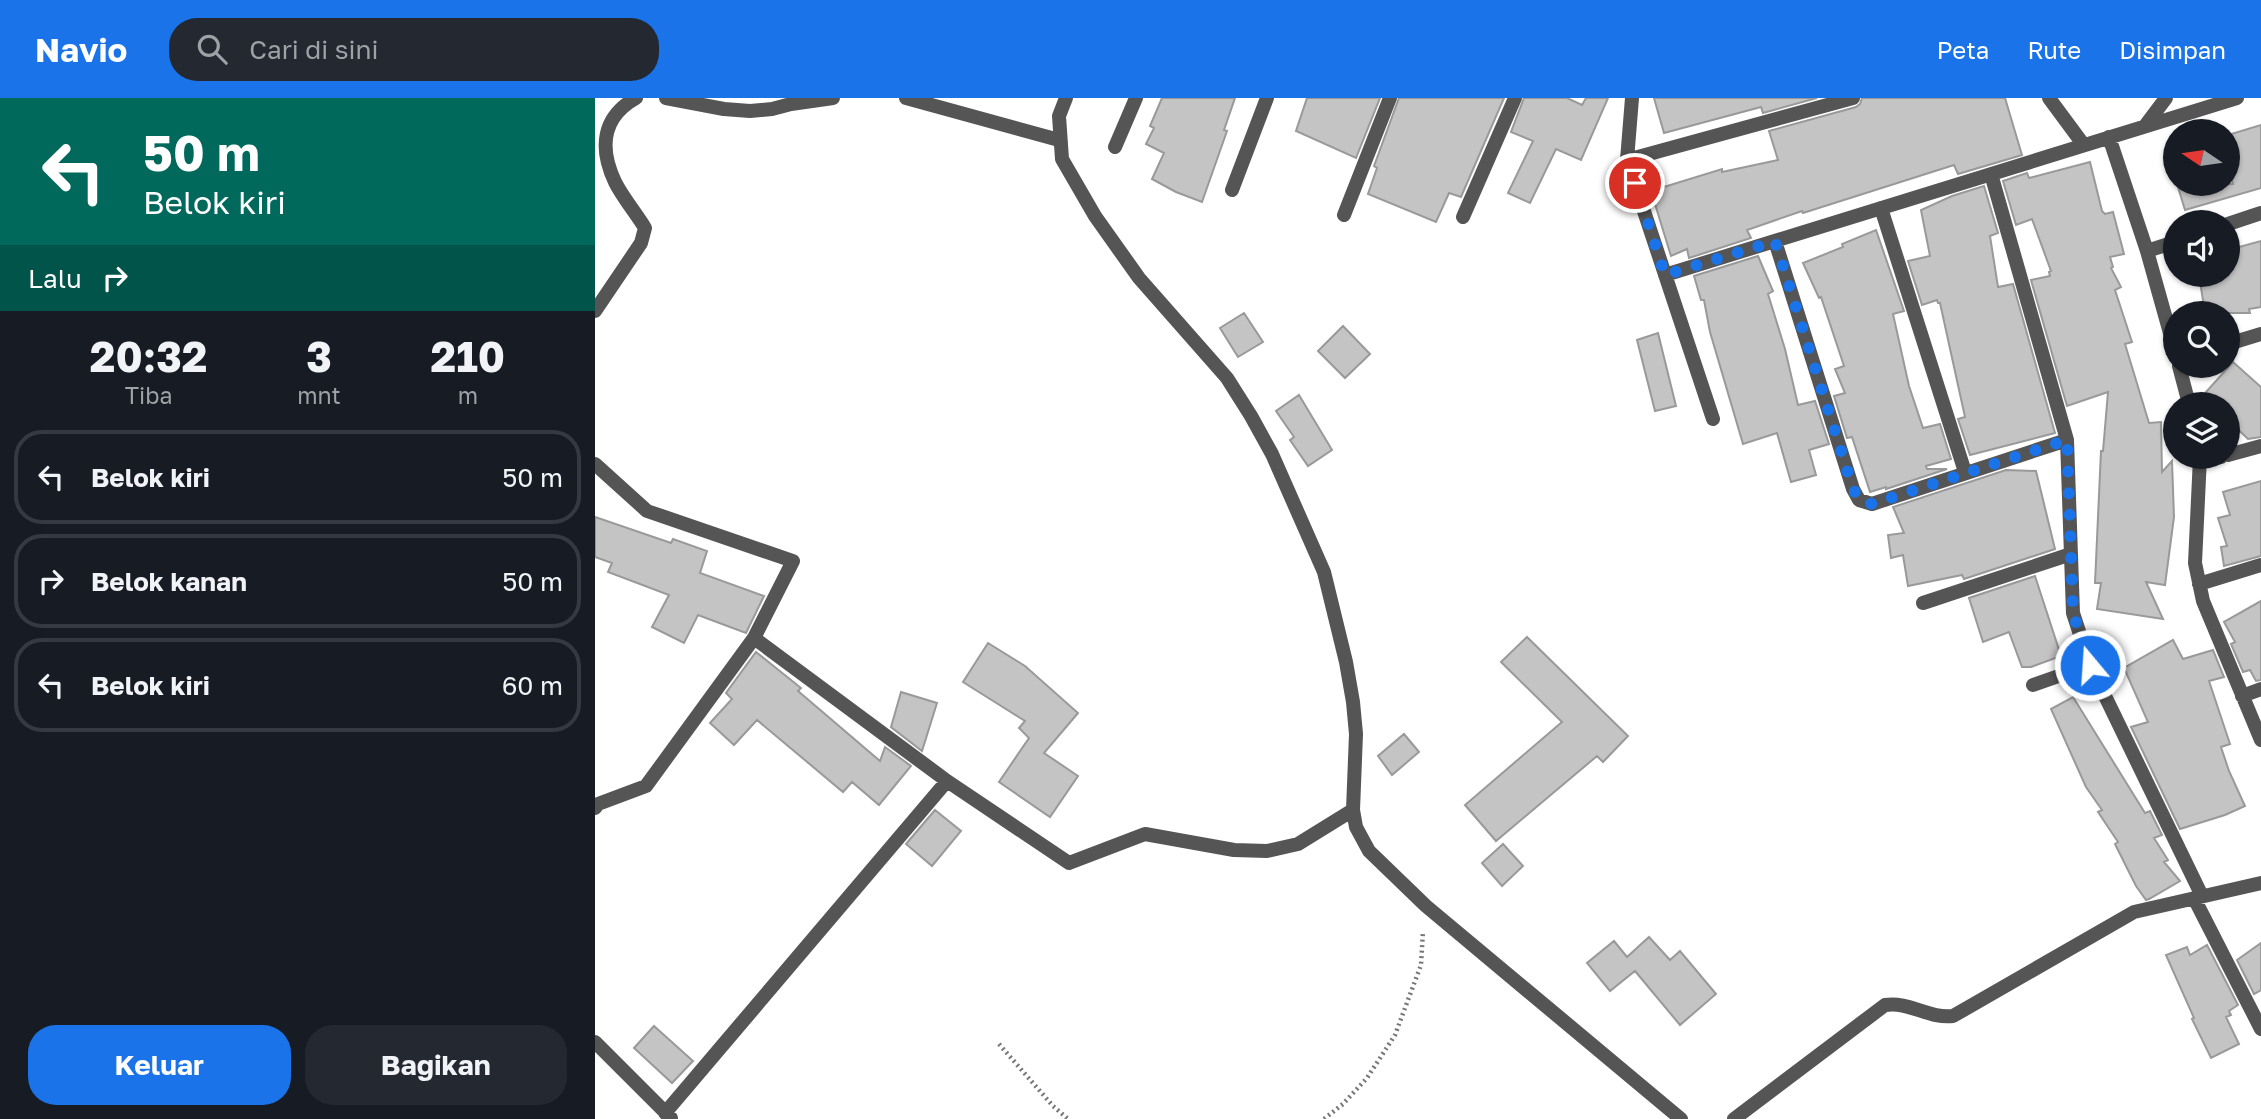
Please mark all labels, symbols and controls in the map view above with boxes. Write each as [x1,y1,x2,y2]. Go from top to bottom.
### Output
search box [169,18,659,81]
text: Navio [35,30,127,69]
icon: search [193,30,231,68]
text: Cari di sini [249,34,379,65]
text: Peta [1937,35,1989,64]
text: Rute [2027,35,2081,64]
text: Disimpan [2119,35,2226,64]
north arrow [2163,119,2240,196]
map controls [2163,119,2240,469]
text: 50 m [143,123,260,182]
icon: left [28,126,119,217]
pin [1605,153,1665,213]
icon: arrive [1616,164,1654,202]
text: Belok kiri [143,183,286,221]
button: sound [2163,210,2240,287]
icon: right [96,259,134,297]
text: Lalu [28,263,82,294]
button: search [2163,301,2240,378]
text: 20:32 [90,331,207,381]
text: 3 [306,331,332,381]
text: 210 [431,331,505,381]
text: Tiba [125,381,172,409]
text: mnt [297,381,341,409]
text: m [458,381,478,409]
button: layers [2163,392,2240,469]
icon: left [32,458,70,496]
text: Belok kiri [91,462,210,493]
text: 50 m [502,462,563,493]
icon: right [32,562,70,600]
text: Belok kanan [91,566,247,597]
text: 50 m [502,566,563,597]
position arrow [2053,628,2127,702]
icon: left [32,666,70,704]
text: Belok kiri [91,670,210,701]
text: 60 m [502,670,563,701]
button: Keluar [28,1025,291,1105]
button: Bagikan [305,1025,567,1105]

